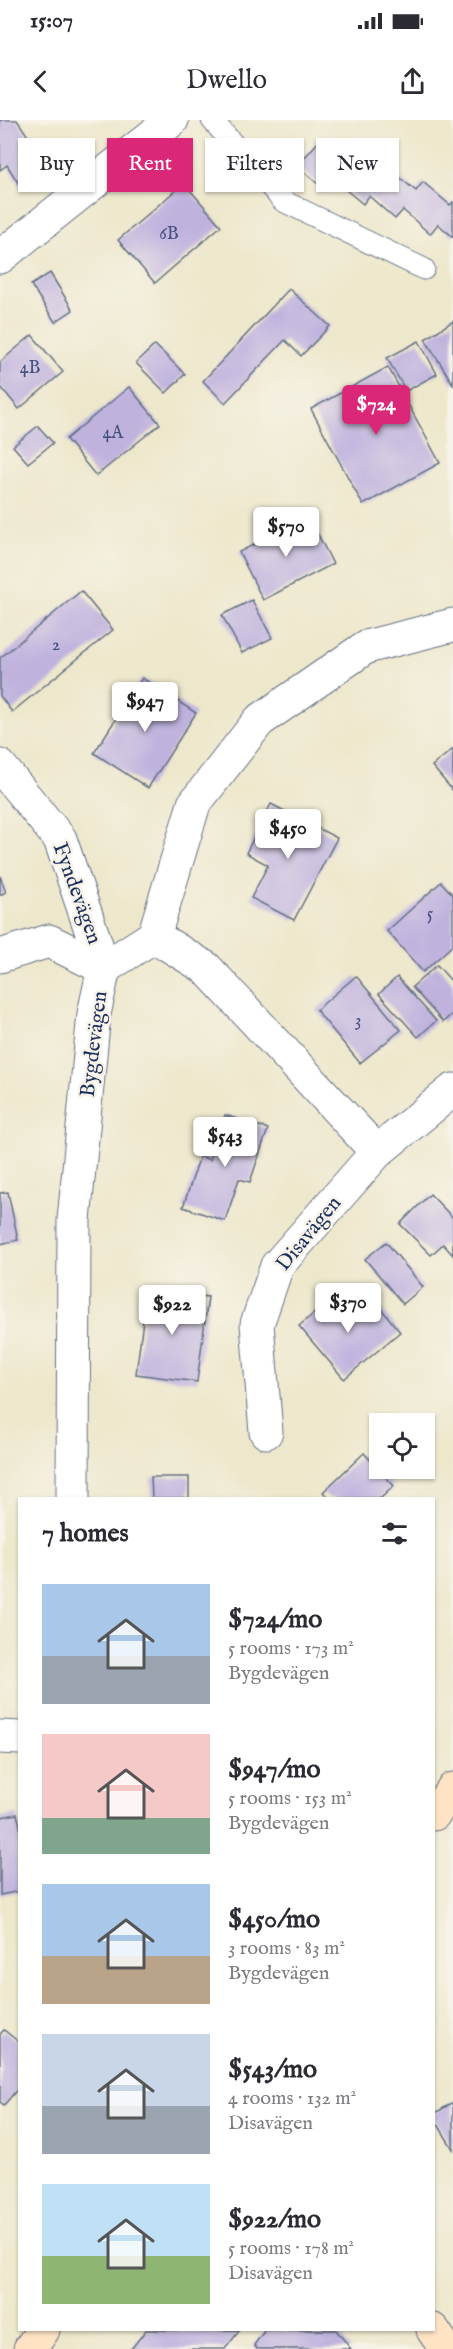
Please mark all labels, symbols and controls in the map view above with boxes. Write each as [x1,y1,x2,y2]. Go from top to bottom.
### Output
text: 15:07 [30,7,73,35]
text: Dwello [186,64,267,98]
icon: back [24,65,57,98]
icon: share [396,65,429,98]
chip: Buy [18,138,95,192]
chip: Rent [107,138,193,192]
chip: Filters [205,138,304,192]
chip: New [316,138,399,192]
house number: 6B [159,223,179,246]
house number: 4B [20,357,40,380]
pin: $724 [340,385,412,436]
text: $724 [356,392,396,417]
house number: 4A [103,422,124,445]
pin: $570 [250,507,322,558]
text: $570 [267,514,305,539]
house number: 2 [52,634,60,657]
pin: $947 [109,682,181,733]
text: $947 [126,689,164,714]
pin: $450 [252,809,324,860]
text: $450 [269,816,307,841]
street label: Fyndevägen [46,839,107,948]
house number: 5 [427,903,434,926]
street label: Bygdevägen [75,990,114,1099]
house number: 3 [355,1010,361,1033]
pin: $543 [189,1117,261,1168]
text: $543 [207,1124,243,1149]
street label: Disavägen [271,1191,348,1277]
pin: $370 [312,1283,384,1334]
pin: $922 [136,1285,208,1336]
text: $370 [329,1290,367,1315]
text: $922 [153,1292,191,1317]
map controls [369,1413,435,1479]
button: locate [369,1413,435,1479]
text: 7 homes [42,1517,129,1550]
icon: filters [378,1517,411,1550]
text: $724/mo [228,1603,322,1636]
icon: home [90,1608,162,1680]
text: 5 rooms · 173 m² [228,1636,354,1661]
text: Bygdevägen [228,1661,329,1686]
text: $947/mo [228,1753,321,1786]
icon: home [90,1758,162,1830]
text: 5 rooms · 153 m² [228,1786,352,1811]
text: Bygdevägen [228,1811,329,1836]
text: $450/mo [228,1903,320,1936]
icon: home [90,1908,162,1980]
text: 3 rooms · 83 m² [228,1936,345,1961]
text: Bygdevägen [228,1961,329,1986]
text: $543/mo [228,2053,317,2086]
icon: home [90,2058,162,2130]
text: 4 rooms · 132 m² [228,2086,356,2111]
text: Disavägen [228,2111,313,2136]
text: $922/mo [228,2203,321,2236]
icon: home [90,2208,162,2280]
text: 5 rooms · 178 m² [228,2236,354,2261]
text: Disavägen [228,2261,313,2286]

